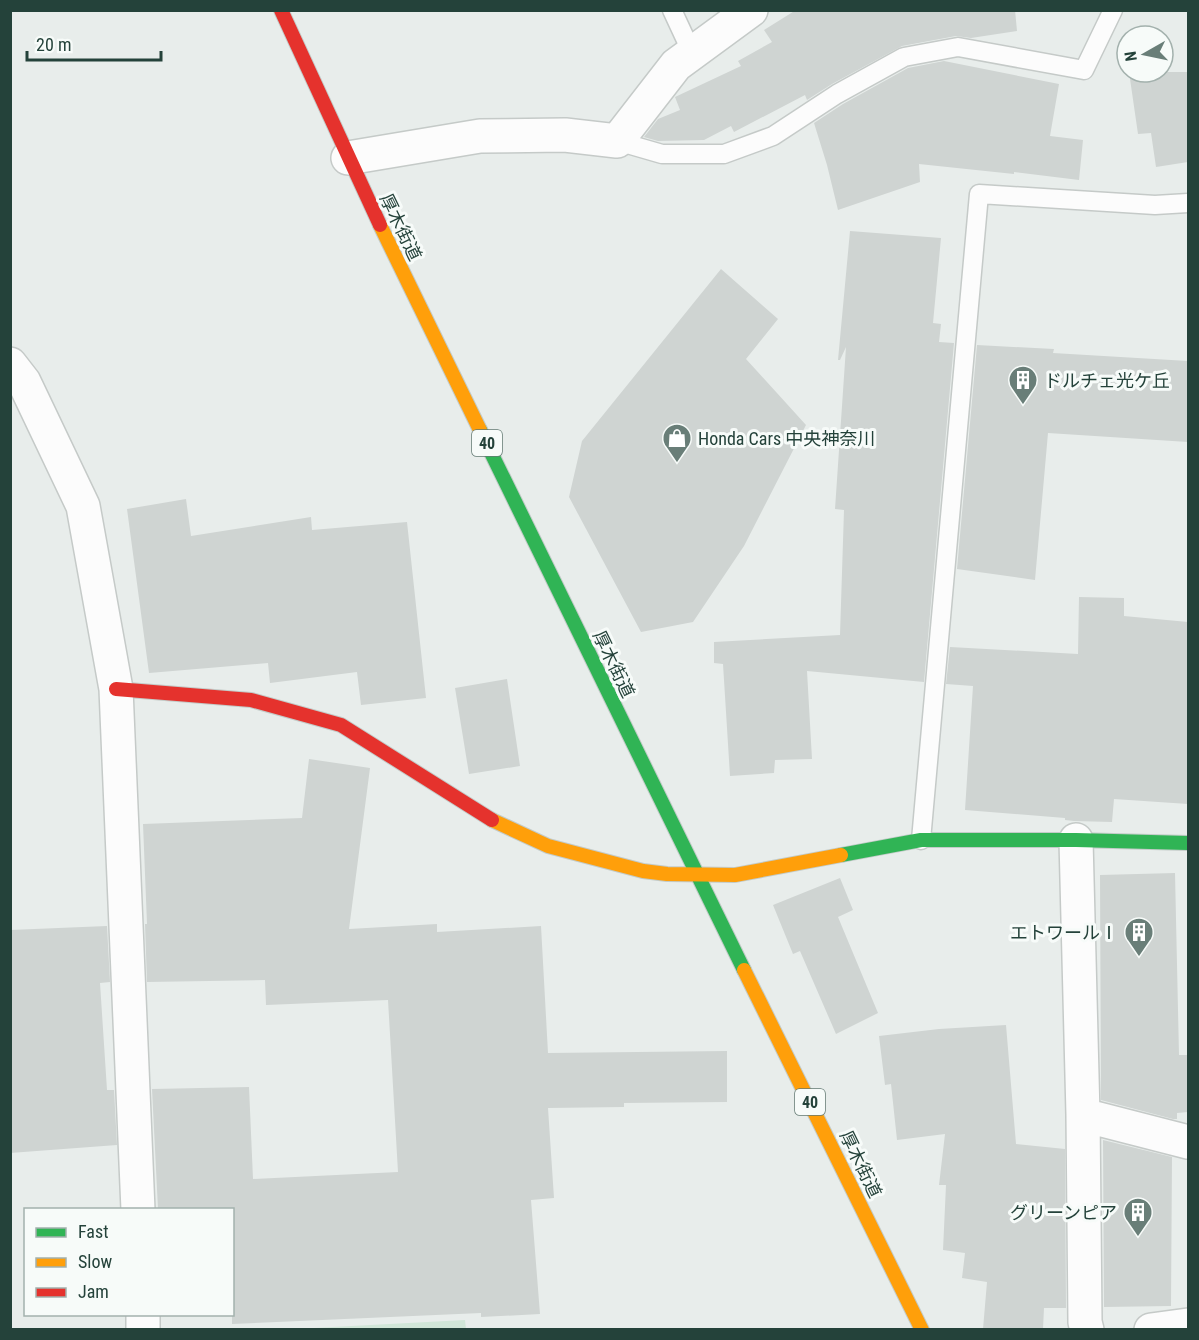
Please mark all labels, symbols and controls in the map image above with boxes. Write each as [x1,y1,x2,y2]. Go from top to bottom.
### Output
scale bar [27,24,160,62]
north arrow [1115,24,1175,84]
text: 20 m [36,34,71,55]
text: N [1121,50,1141,63]
street label: 厚木街道 [376,190,426,264]
building icon: ドルチェ光ケ丘 [1007,364,1039,406]
place label: ドルチェ光ケ丘 [1044,370,1170,391]
shop icon: Honda Cars 中央神奈川 [661,422,693,464]
place label: Honda Cars 中央神奈川 [698,428,875,449]
road number: 40 [472,430,502,456]
street label: 厚木街道 [589,627,639,701]
building icon: エトワールⅠ [1123,916,1155,958]
place label: エトワールⅠ [1010,922,1118,943]
road number: 40 [795,1089,825,1115]
street label: 厚木街道 [836,1127,886,1201]
building icon: グリーンピア [1122,1196,1154,1238]
place label: グリーンピア [1010,1202,1117,1223]
legend [24,1208,234,1316]
text: Fast [78,1221,109,1242]
text: Slow [78,1251,113,1272]
text: Jam [78,1281,109,1302]

